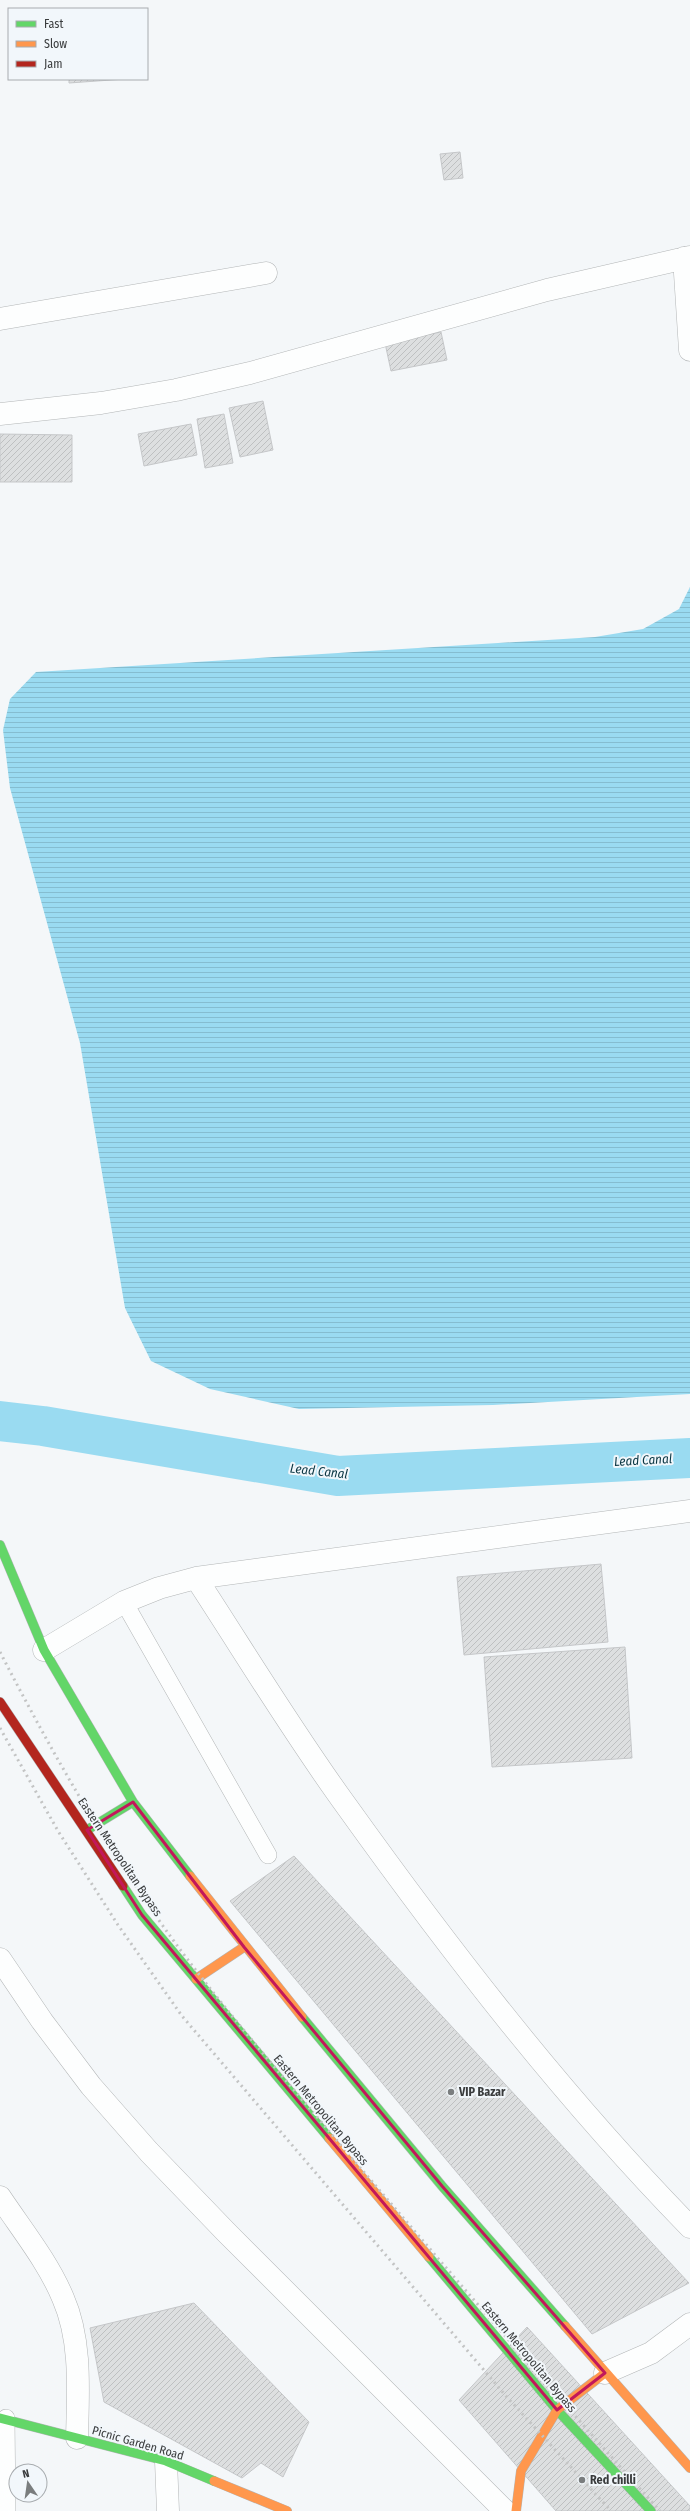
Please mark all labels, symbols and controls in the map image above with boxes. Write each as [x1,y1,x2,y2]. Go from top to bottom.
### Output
legend [8,8,148,80]
text: Fast [44,17,63,31]
text: Slow [44,37,67,51]
text: Jam [44,57,62,71]
water label: Lead Canal [614,1451,673,1469]
water label: Lead Canal [289,1460,349,1482]
street label: Eastern Metropolitan Bypass [75,1795,165,1919]
street label: Eastern Metropolitan Bypass [271,2052,371,2168]
place label: VIP Bazar [458,2085,506,2099]
marker: VIP Bazar [446,2087,456,2097]
street label: Eastern Metropolitan Bypass [479,2299,579,2415]
street label: Picnic Garden Road [91,2423,185,2463]
north arrow [8,2463,48,2503]
text: N [21,2467,31,2481]
place label: Red chilli [590,2473,636,2487]
marker: Red chilli [577,2475,587,2485]

